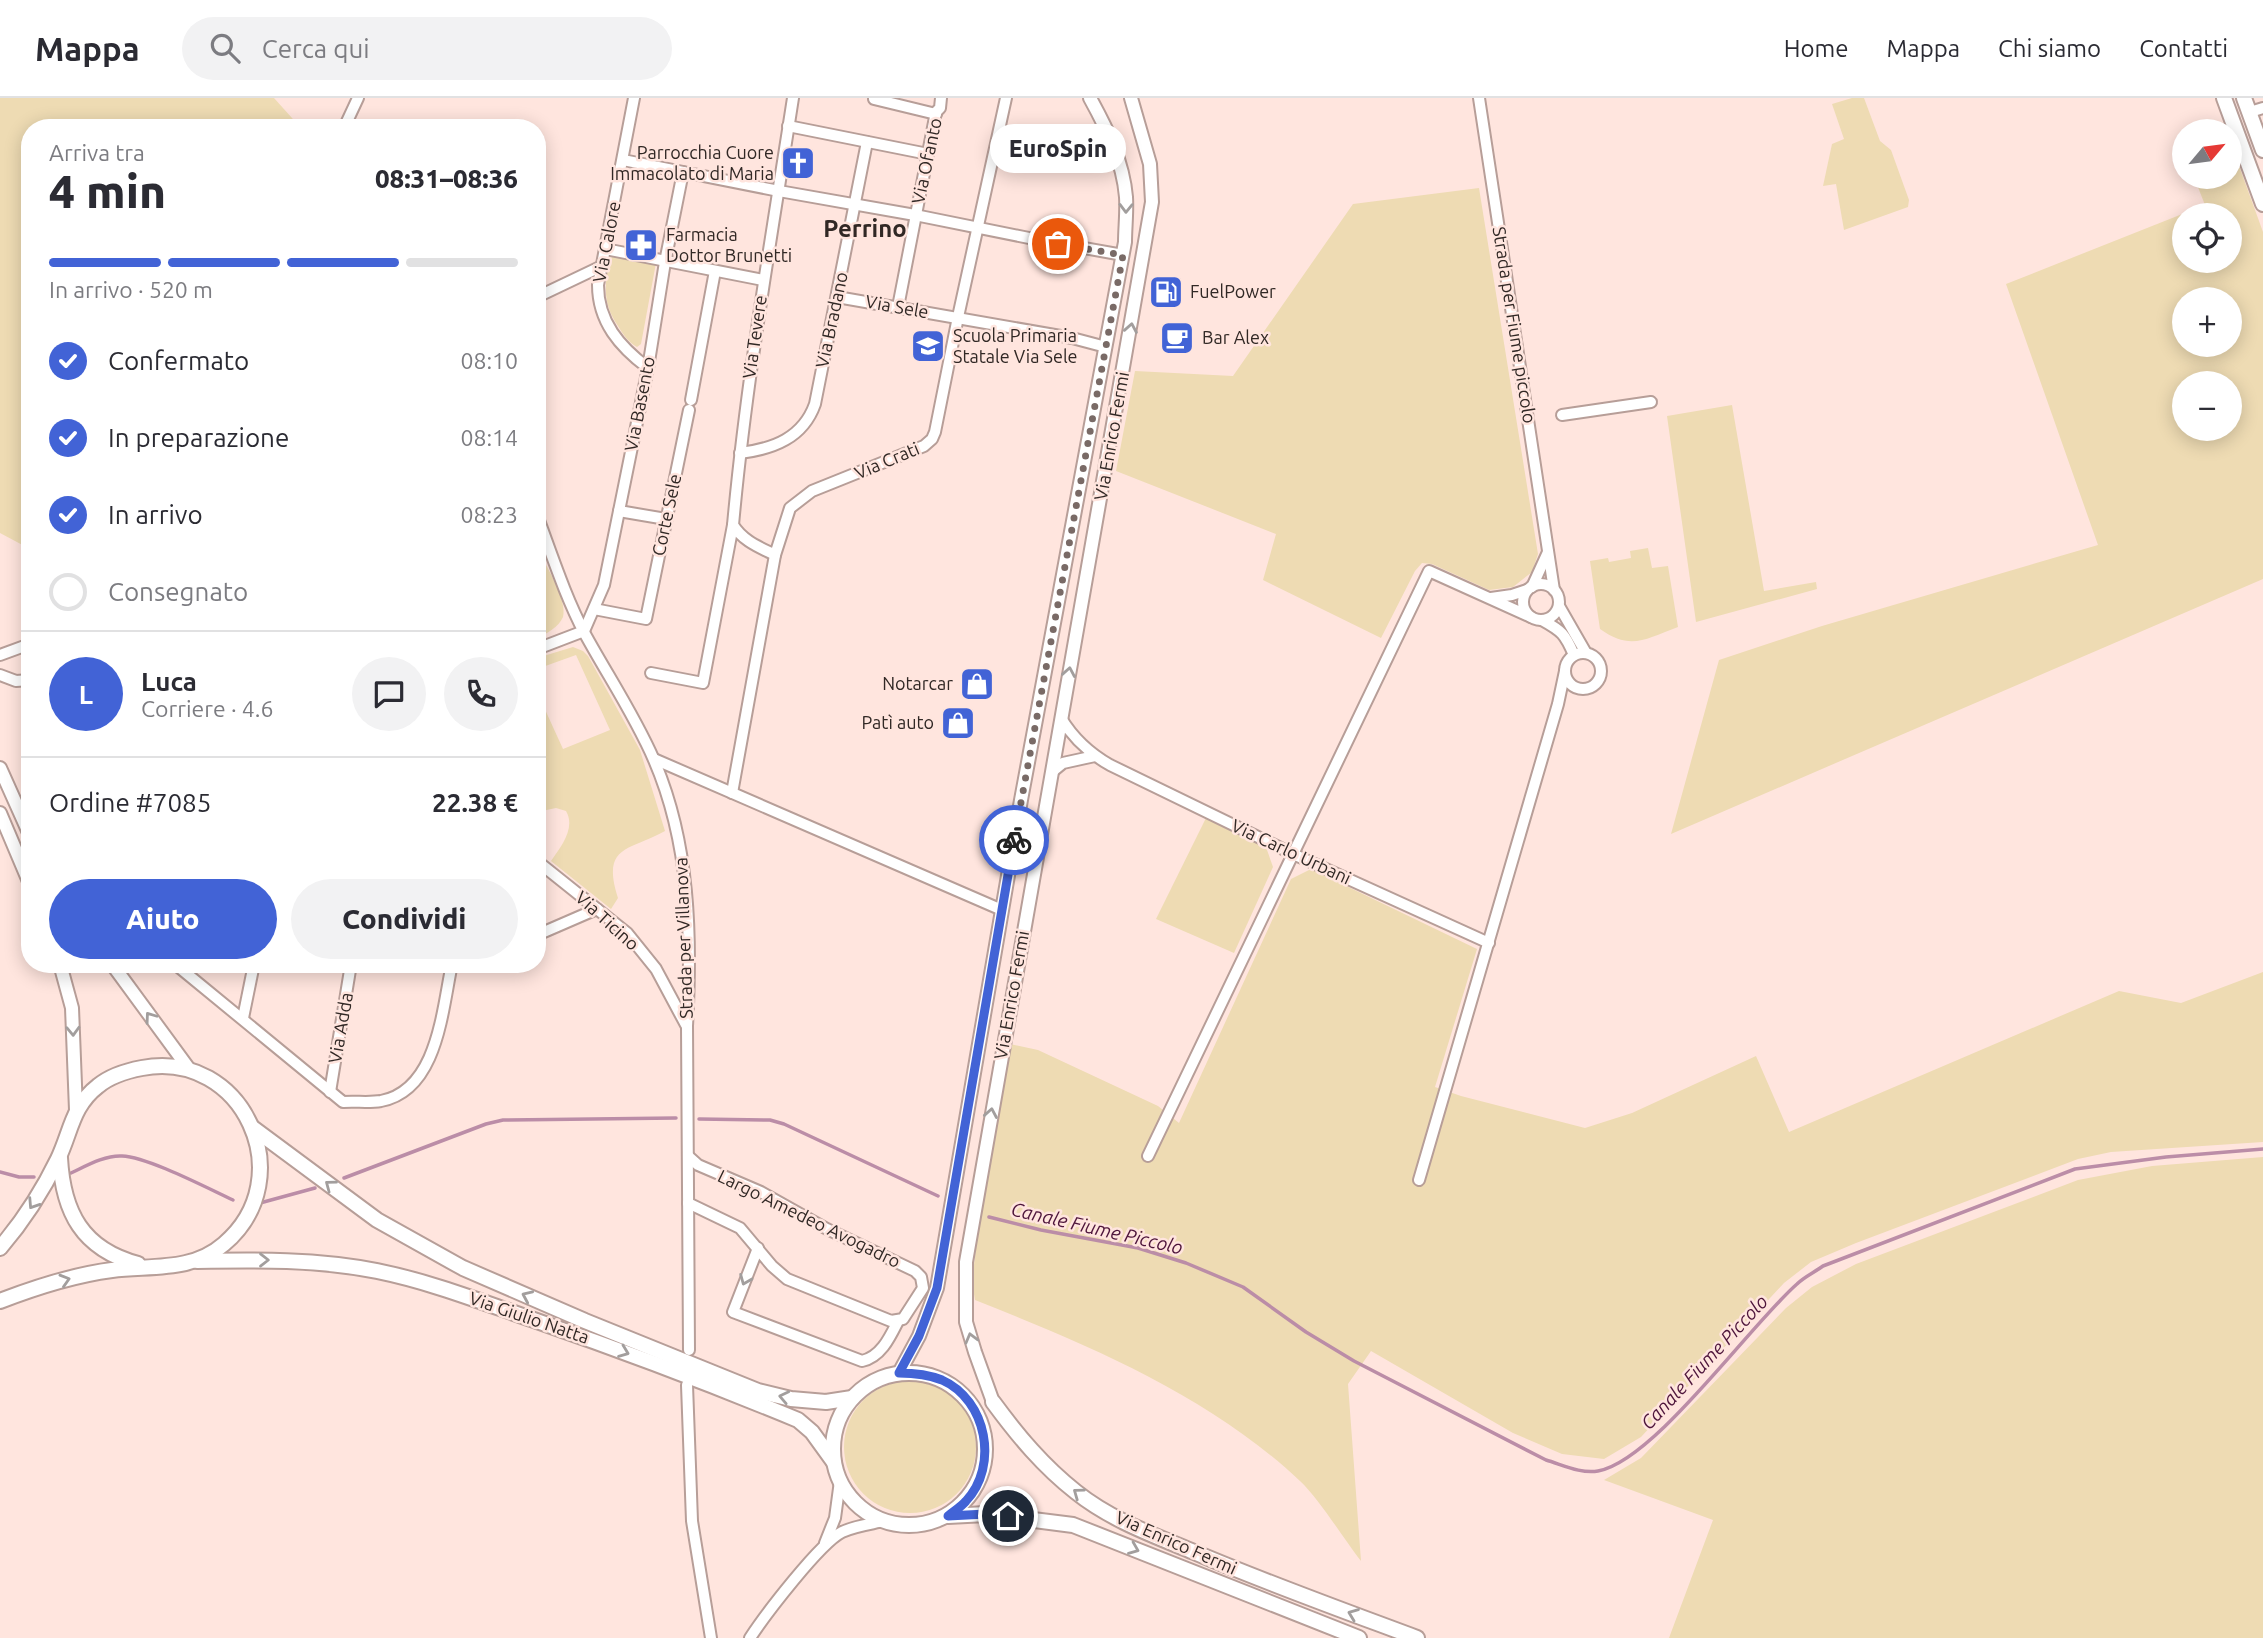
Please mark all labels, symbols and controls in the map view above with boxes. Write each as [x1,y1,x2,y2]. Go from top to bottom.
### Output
search box [182,17,672,80]
icon: search [206,29,244,67]
text: Mappa [35,30,140,67]
text: Cerca qui [262,34,370,63]
text: Home [1784,35,1848,62]
text: Mappa [1886,35,1960,62]
text: Chi siamo [1998,35,2101,62]
text: Contatti [2139,35,2228,62]
street label: Via Ofanto [907,116,945,206]
north arrow [2172,119,2242,189]
map controls [2172,119,2242,441]
callout: EuroSpin [990,125,1126,174]
text: EuroSpin [1009,136,1107,161]
text: Arriva tra [49,140,145,165]
place label: Parrocchia Cuore Immacolato di Maria [610,142,774,183]
church icon: Parrocchia Cuore Immacolato di Maria [779,144,817,182]
text: 08:31–08:36 [375,164,518,193]
text: 4 min [49,165,166,217]
street label: Via Calore [588,200,624,284]
one-way arrow [1118,203,1134,214]
button: locate [2172,203,2242,273]
pin [1028,214,1088,274]
district label: Perrino [823,215,907,242]
place label: Farmacia Dottor Brunetti [666,224,792,265]
icon: bag [1039,225,1077,263]
street label: Strada per Fiume piccolo [1490,225,1540,425]
pharmacy icon: Farmacia Dottor Brunetti [622,226,660,264]
street label: Via Bradano [811,270,851,370]
fuel station icon: FuelPower [1147,273,1185,311]
text: In arrivo · 520 m [49,277,213,302]
place label: FuelPower [1190,281,1276,301]
button: + [2172,287,2242,357]
street label: Via Sele [864,291,930,321]
street label: Via Tevere [738,294,770,380]
cafe icon: Bar Alex [1158,319,1196,357]
one-way arrow [1123,322,1138,334]
place label: Scuola Primaria Statale Via Sele [953,325,1078,366]
school or university icon: Scuola Primaria Statale Via Sele [909,327,947,365]
place label: Bar Alex [1202,327,1269,347]
icon: check [49,342,87,380]
text: Confermato [108,346,249,375]
text: 08:10 [460,348,518,373]
street label: Via Basento [620,355,658,453]
street label: Via Enrico Fermi [1090,370,1132,502]
button: − [2172,371,2242,441]
icon: check [49,419,87,457]
text: In preparazione [108,423,289,452]
text: 08:14 [460,425,518,450]
street label: Via Crati [851,438,922,483]
street label: Corte Sele [648,472,684,558]
icon: check [49,496,87,534]
text: In arrivo [108,500,203,529]
text: 08:23 [460,502,518,527]
text: Consegnato [108,577,248,606]
button: chat [352,657,426,731]
button: phone [444,657,518,731]
shop icon: Notarcar [958,665,996,703]
one-way arrow [1061,666,1076,678]
text: Luca [141,667,197,696]
place label: Notarcar [882,673,953,693]
text: L [79,680,93,709]
text: Corriere · 4.6 [141,696,273,721]
shop icon: Patì auto [939,704,977,742]
place label: Patì auto [861,712,934,732]
text: Ordine #7085 [49,788,211,817]
text: 22.38 € [432,788,518,817]
courier [979,805,1049,875]
street label: Via Carlo Urbani [1228,815,1354,888]
icon: bike [995,821,1033,859]
street label: Strada per Villanova [670,857,696,1019]
button: Aiuto [49,879,277,959]
button: Condividi [291,879,518,959]
street label: Via Ticino [572,887,643,954]
street label: Via Enrico Fermi [990,929,1032,1061]
street label: Via Adda [324,991,356,1065]
one-way arrow [146,1012,159,1025]
one-way arrow [66,1025,81,1036]
one-way arrow [983,1107,998,1119]
street label: Largo Amedeo Avogadro [715,1165,904,1271]
one-way arrow [325,1180,337,1193]
one-way arrow [29,1197,42,1210]
water label: Canale Fiume Piccolo [1009,1198,1185,1258]
one-way arrow [259,1252,269,1268]
one-way arrow [740,1273,754,1285]
one-way arrow [59,1274,71,1289]
street label: Via Giulio Natta [467,1287,592,1347]
one-way arrow [522,1290,534,1304]
water label: Canale Fiume Piccolo [1636,1290,1772,1434]
one-way arrow [964,1332,979,1344]
one-way arrow [618,1344,630,1358]
one-way arrow [778,1390,790,1405]
pin [978,1486,1038,1546]
one-way arrow [1073,1489,1086,1502]
icon: home [989,1497,1027,1535]
street label: Via Enrico Fermi [1113,1506,1240,1578]
one-way arrow [1127,1540,1139,1554]
one-way arrow [1347,1608,1360,1622]

